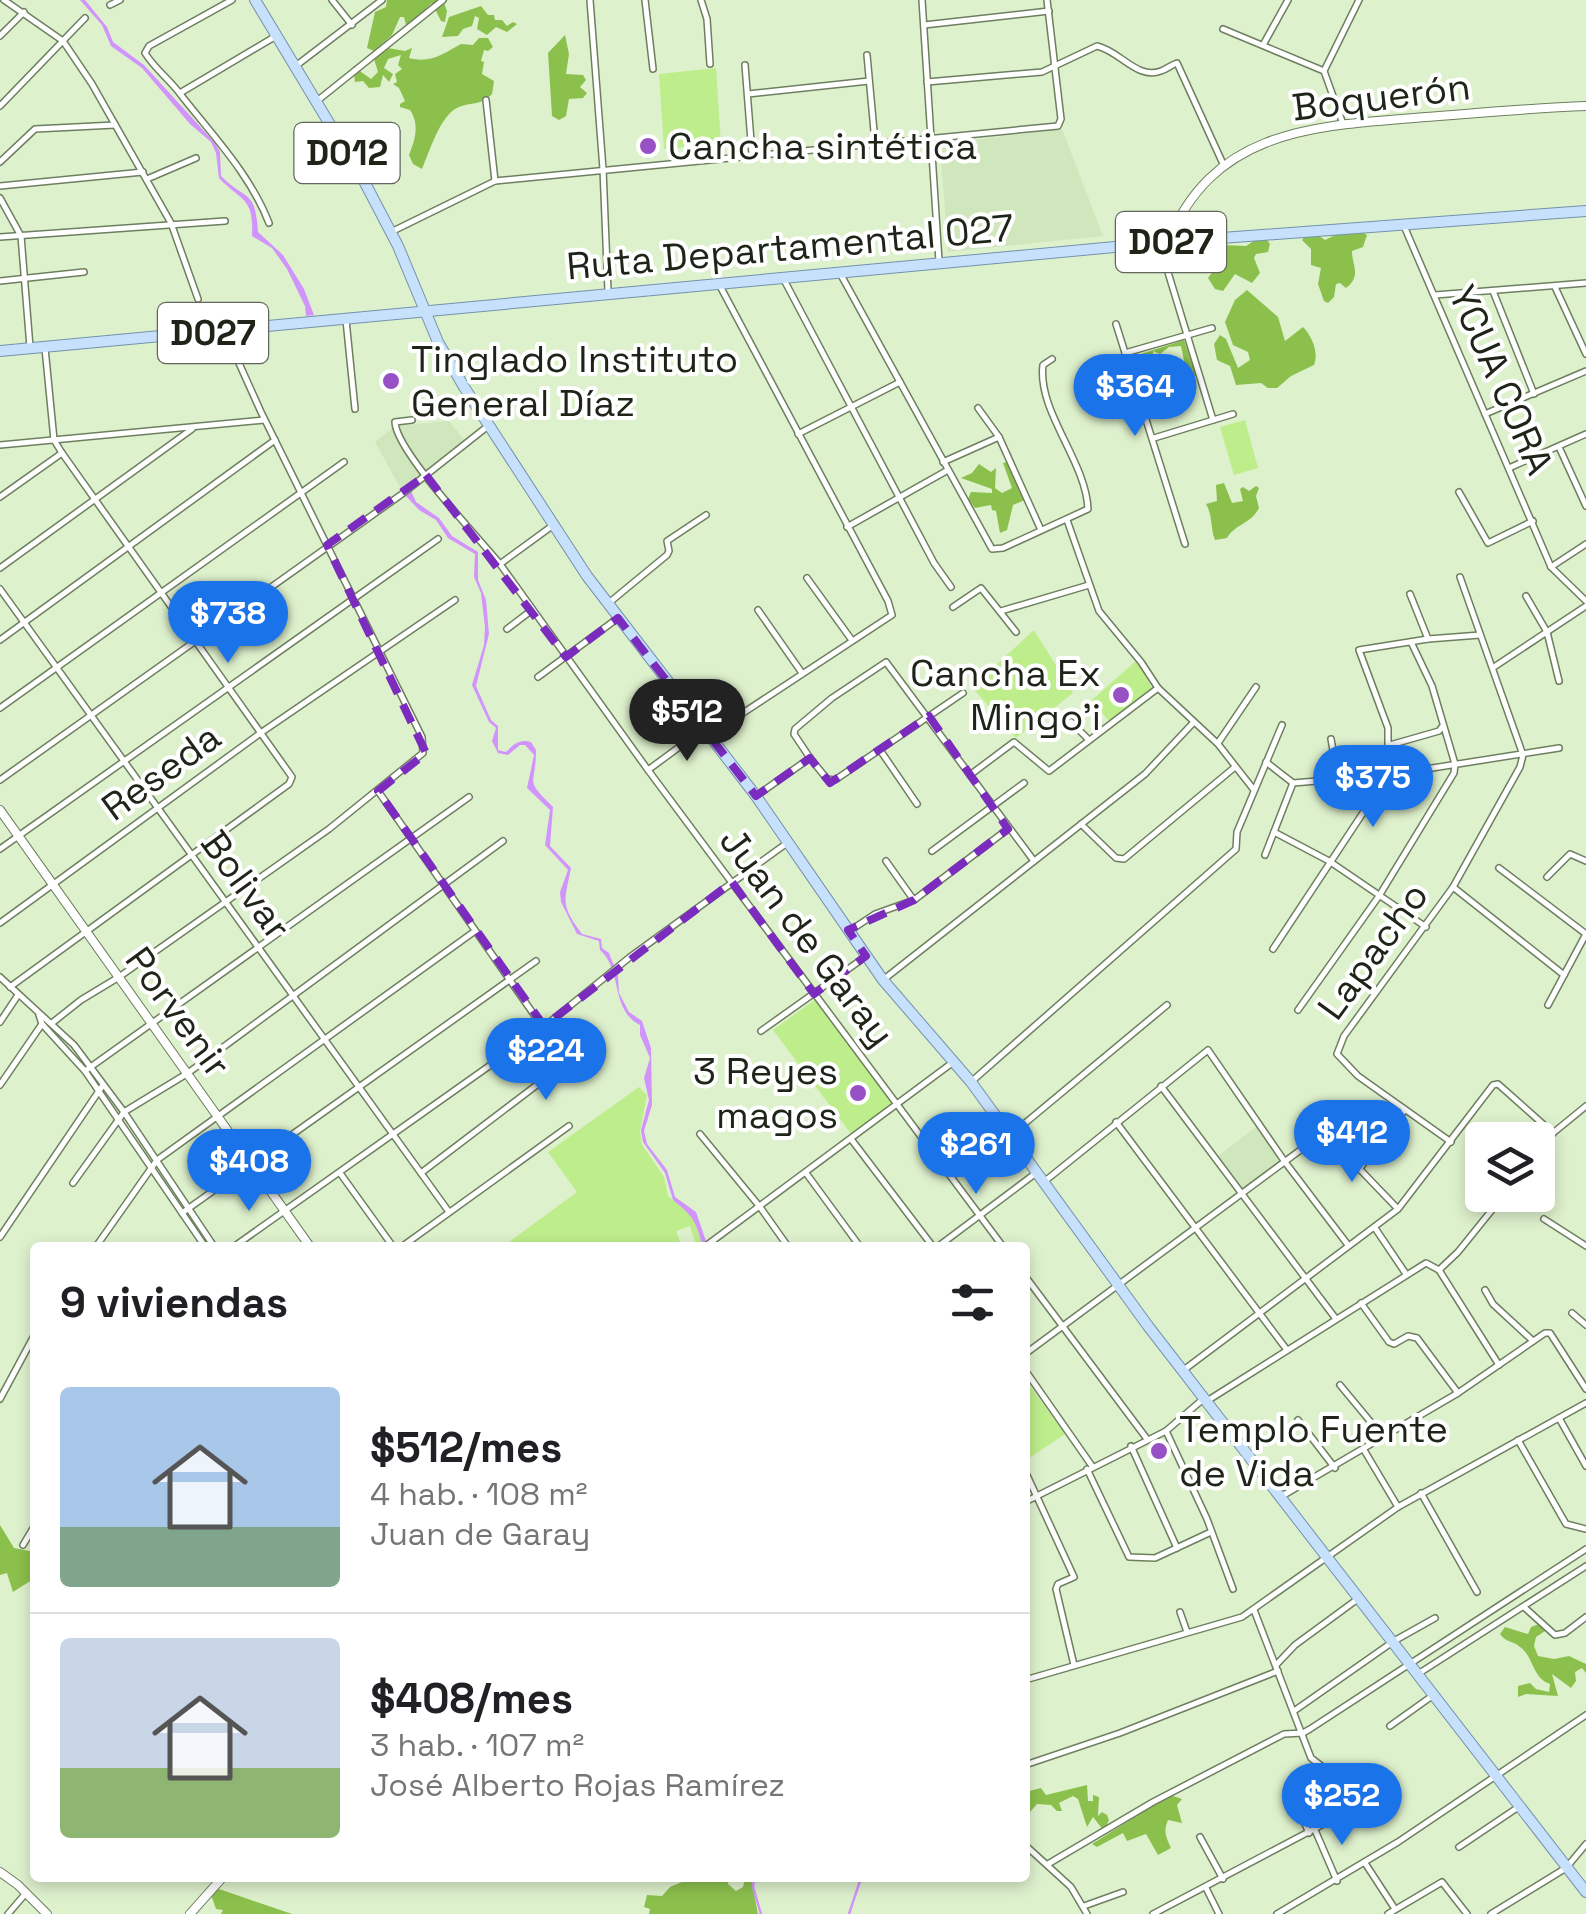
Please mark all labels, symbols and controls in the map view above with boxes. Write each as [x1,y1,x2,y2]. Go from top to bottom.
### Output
street label: Boquerón [1289,62,1473,132]
place label: Cancha sintética [668,122,977,170]
road number: D012 [294,123,400,183]
marker: Cancha sintética [637,135,659,157]
street label: Ruta Departamental 027 [565,204,1015,290]
road number: D027 [1116,212,1226,272]
street label: YCUA CORA [1438,278,1564,482]
road number: D027 [158,303,268,363]
place label: Tinglado Instituto General Díaz [411,335,738,427]
pin: $364 [1076,354,1194,439]
text: $364 [1096,366,1174,406]
marker: Tinglado Instituto General Díaz [380,370,402,392]
pin: $738 [169,581,287,666]
text: $738 [190,593,266,633]
place label: Cancha Ex Mingo'i [910,649,1101,741]
pin: $512 [628,679,746,764]
marker: Cancha Ex Mingo'i [1110,684,1132,706]
text: $512 [651,691,723,731]
street label: Reseda [92,713,230,831]
pin: $375 [1314,745,1432,830]
text: $375 [1335,757,1411,797]
street label: Juan de Garay [709,818,905,1056]
street label: Bolivar [190,821,302,949]
street label: Lapacho [1307,873,1439,1029]
street label: Porvenir [115,938,241,1086]
pin: $224 [487,1018,605,1103]
text: $224 [507,1030,585,1070]
place label: 3 Reyes magos [693,1047,838,1139]
marker: 3 Reyes magos [847,1082,869,1104]
pin: $412 [1293,1100,1411,1185]
pin: $261 [917,1112,1035,1197]
text: $412 [1316,1112,1388,1152]
map controls [1465,1122,1555,1212]
button: layers [1465,1122,1555,1212]
text: $261 [940,1124,1012,1164]
pin: $408 [190,1129,308,1214]
text: $408 [209,1141,289,1181]
icon: filters [945,1275,1000,1330]
text: 9 viviendas [60,1276,288,1329]
place label: Templo Fuente de Vida [1179,1405,1448,1497]
text: $512/mes [370,1421,562,1474]
icon: home [140,1427,260,1547]
marker: Templo Fuente de Vida [1148,1440,1170,1462]
text: 4 hab. · 108 m² [370,1474,587,1514]
text: Juan de Garay [370,1514,590,1554]
text: $408/mes [370,1672,573,1725]
icon: home [140,1678,260,1798]
text: 3 hab. · 107 m² [370,1725,584,1765]
pin: $252 [1283,1763,1401,1848]
text: José Alberto Rojas Ramírez [370,1765,785,1805]
text: $252 [1304,1775,1380,1815]

